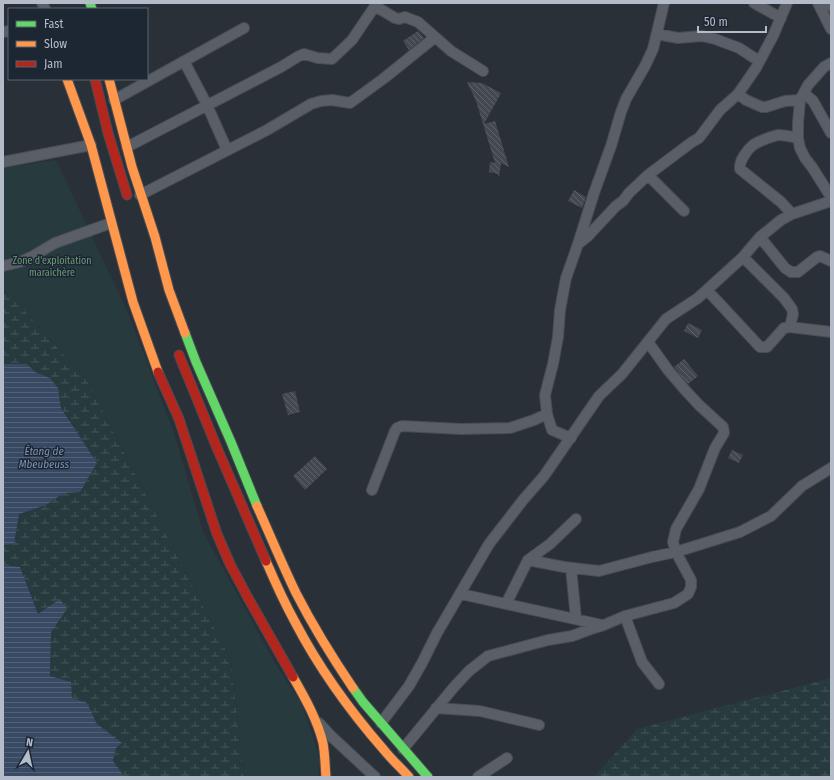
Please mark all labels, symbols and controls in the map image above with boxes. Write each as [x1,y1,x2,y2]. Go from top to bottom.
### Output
legend [8,8,148,80]
scale bar [698,8,766,34]
text: 50 m [704,15,728,29]
text: Fast [44,17,63,31]
text: Slow [44,37,67,51]
text: Jam [44,57,62,71]
park label: Zone d'exploitation maraichère [13,255,91,279]
water label: Étang de Mbeubeuss [19,444,70,471]
north arrow [8,732,48,772]
text: N [25,736,34,750]

